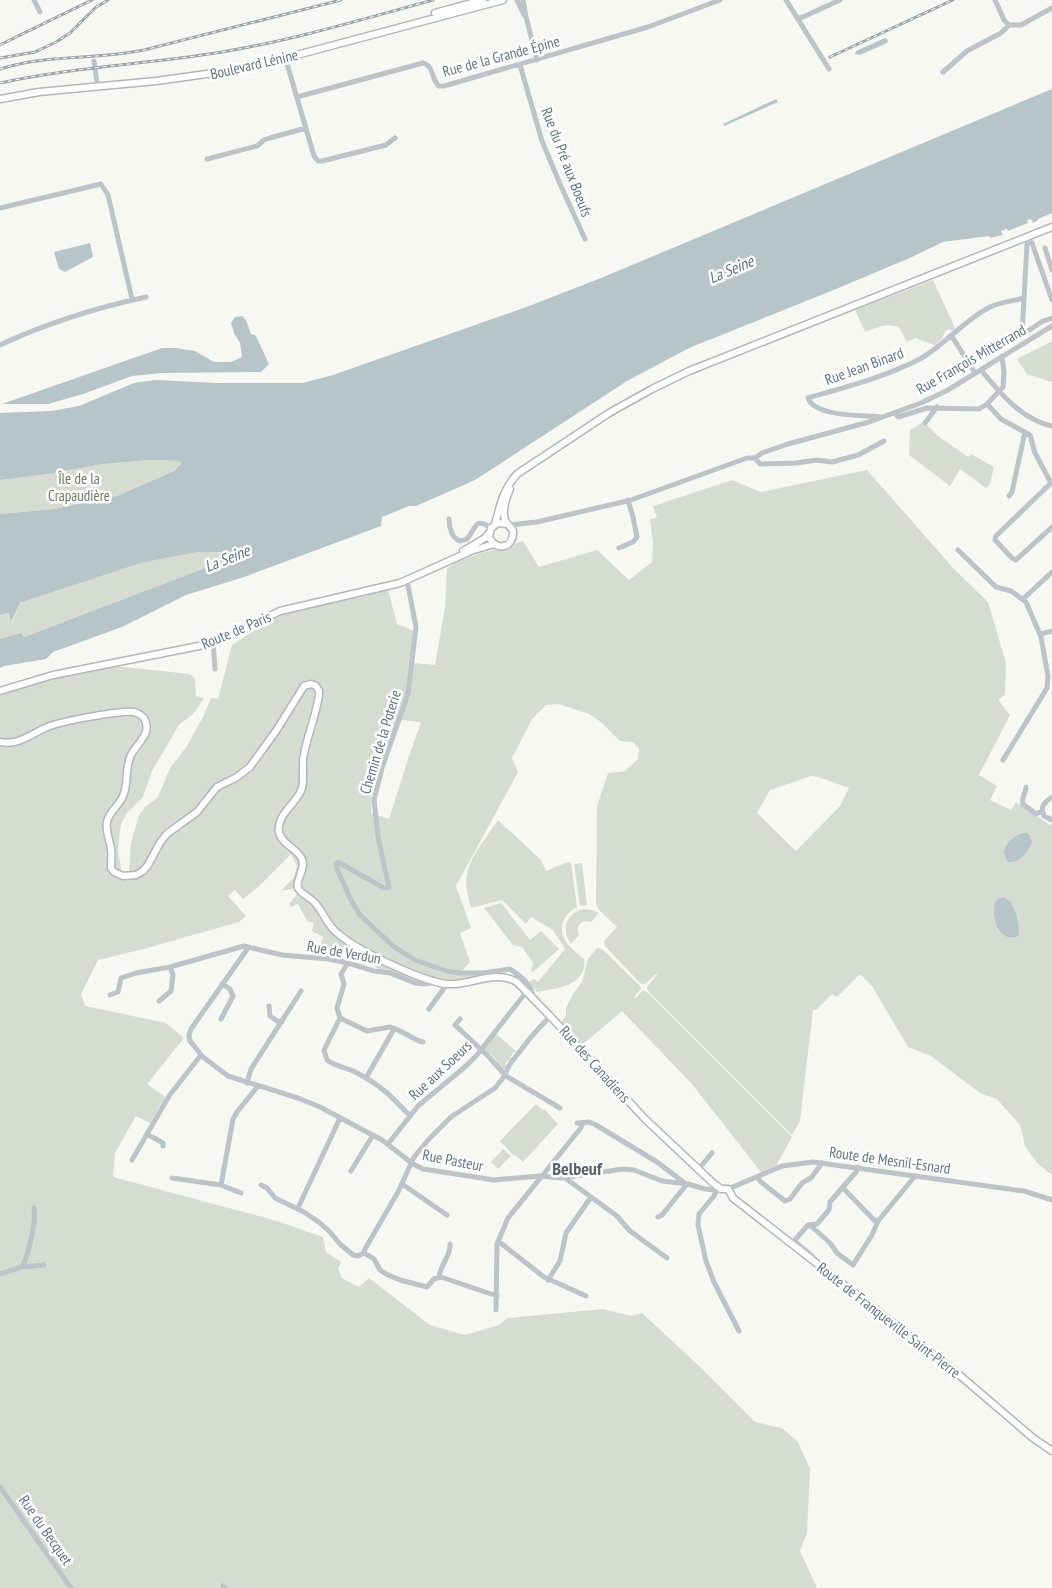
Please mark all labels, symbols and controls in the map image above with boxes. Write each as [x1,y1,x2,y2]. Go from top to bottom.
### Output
street label: Rue de la Grande Épine [440,31,562,81]
street label: Boulevard Lénine [208,45,300,83]
street label: Rue du Pré aux Boeufs [537,105,597,219]
water label: La Seine [706,250,758,287]
street label: Rue François Mitterrand [913,320,1029,398]
street label: Rue Jean Binard [822,343,906,389]
park label: Île de la Crapaudière [48,469,110,505]
water label: La Seine [202,539,254,576]
street label: Route de Paris [198,607,274,653]
street label: Chemin de la Poterie [355,688,405,796]
street label: Rue de Verdun [306,936,382,968]
street label: Rue des Canadiens [556,1022,634,1106]
street label: Rue aux Soeurs [404,1036,476,1104]
street label: Route de Mesnil-Esnard [828,1142,952,1178]
street label: Rue Pasteur [421,1145,486,1175]
district label: Belbeuf [552,1157,603,1180]
street label: Route de Franqueville Saint-Pierre [813,1258,965,1382]
street label: Rue du Becquet [15,1491,77,1569]

